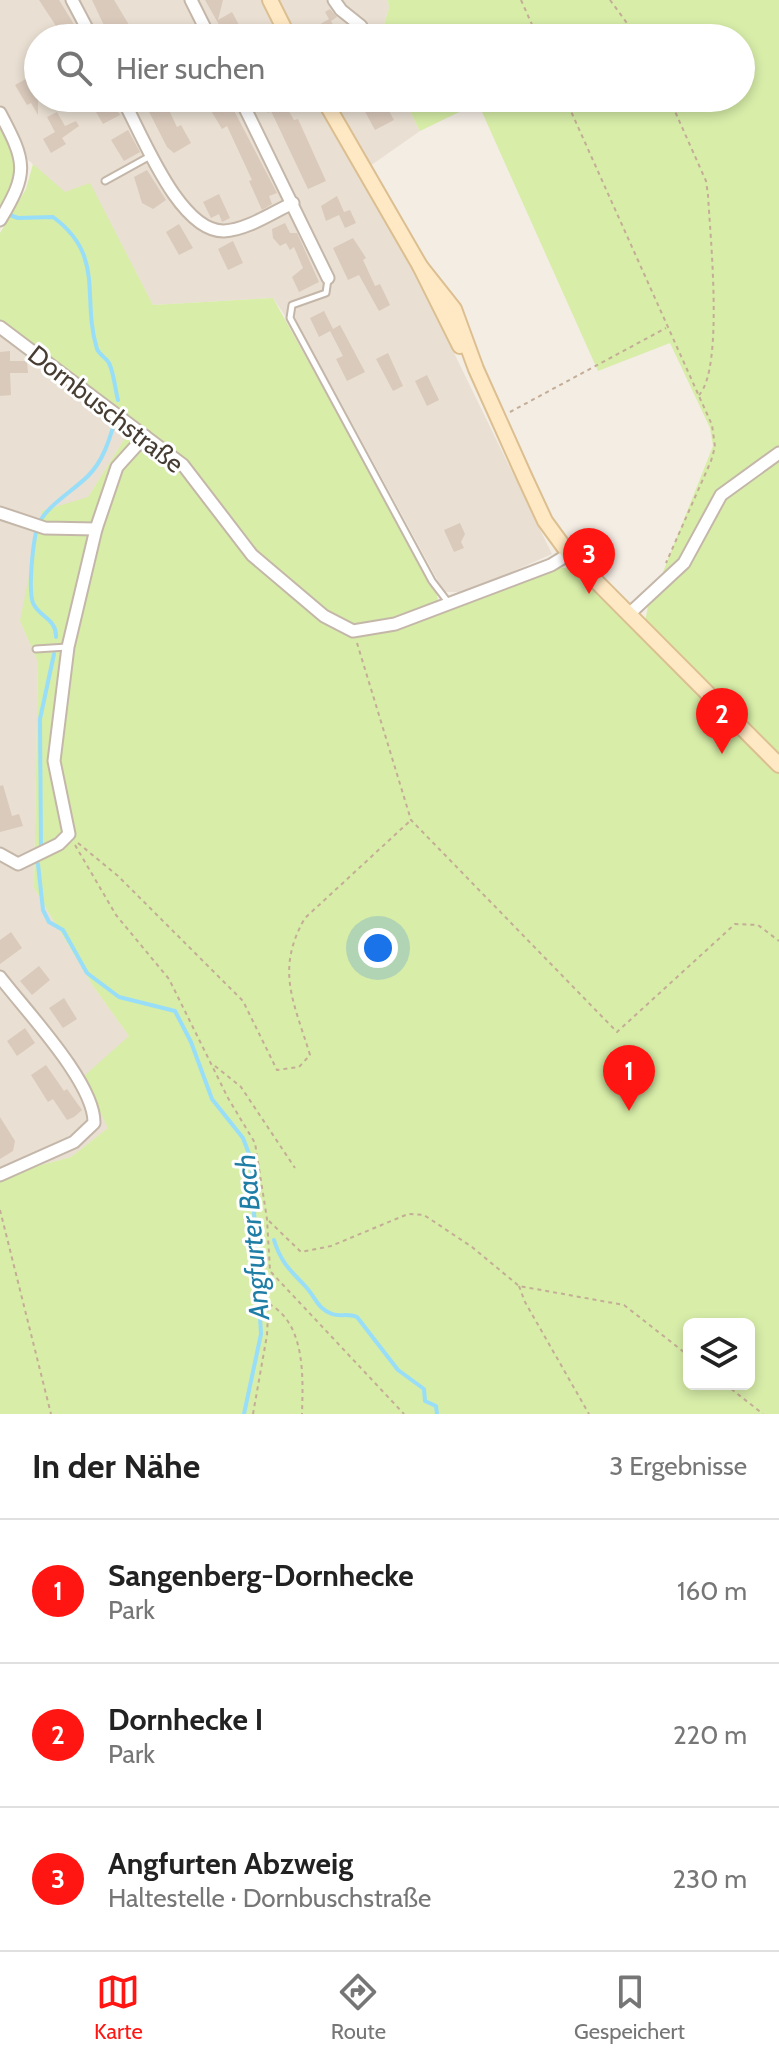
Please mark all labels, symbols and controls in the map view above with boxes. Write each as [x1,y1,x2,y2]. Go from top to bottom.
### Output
search box [24,24,755,112]
icon: search [52,46,96,90]
text: Hier suchen [116,50,265,87]
street label: Dornbuschstraße [22,338,190,480]
pin: 3 [563,528,615,594]
pin: 2 [696,688,748,754]
your location [358,928,398,968]
pin: 1 [603,1045,655,1111]
water label: Angfurter Bach [228,1153,276,1323]
map controls [683,1318,755,1390]
button: layers [683,1318,755,1390]
text: In der Nähe [32,1445,200,1487]
text: 3 Ergebnisse [609,1450,747,1482]
text: Sangenberg-Dornhecke [108,1557,414,1594]
text: 1 [53,1575,63,1607]
text: 160 m [677,1575,747,1607]
text: Park [108,1594,155,1626]
text: Dornhecke I [108,1701,263,1738]
text: 2 [51,1719,65,1751]
text: 220 m [673,1719,747,1751]
text: Park [108,1738,155,1770]
text: Angfurten Abzweig [108,1845,353,1882]
text: 3 [51,1863,65,1895]
text: 230 m [673,1863,747,1895]
text: Haltestelle · Dornbuschstraße [108,1882,431,1914]
tab: Karte [94,1970,143,2045]
tab: Route [331,1970,386,2045]
tab: Gespeichert [574,1970,685,2045]

